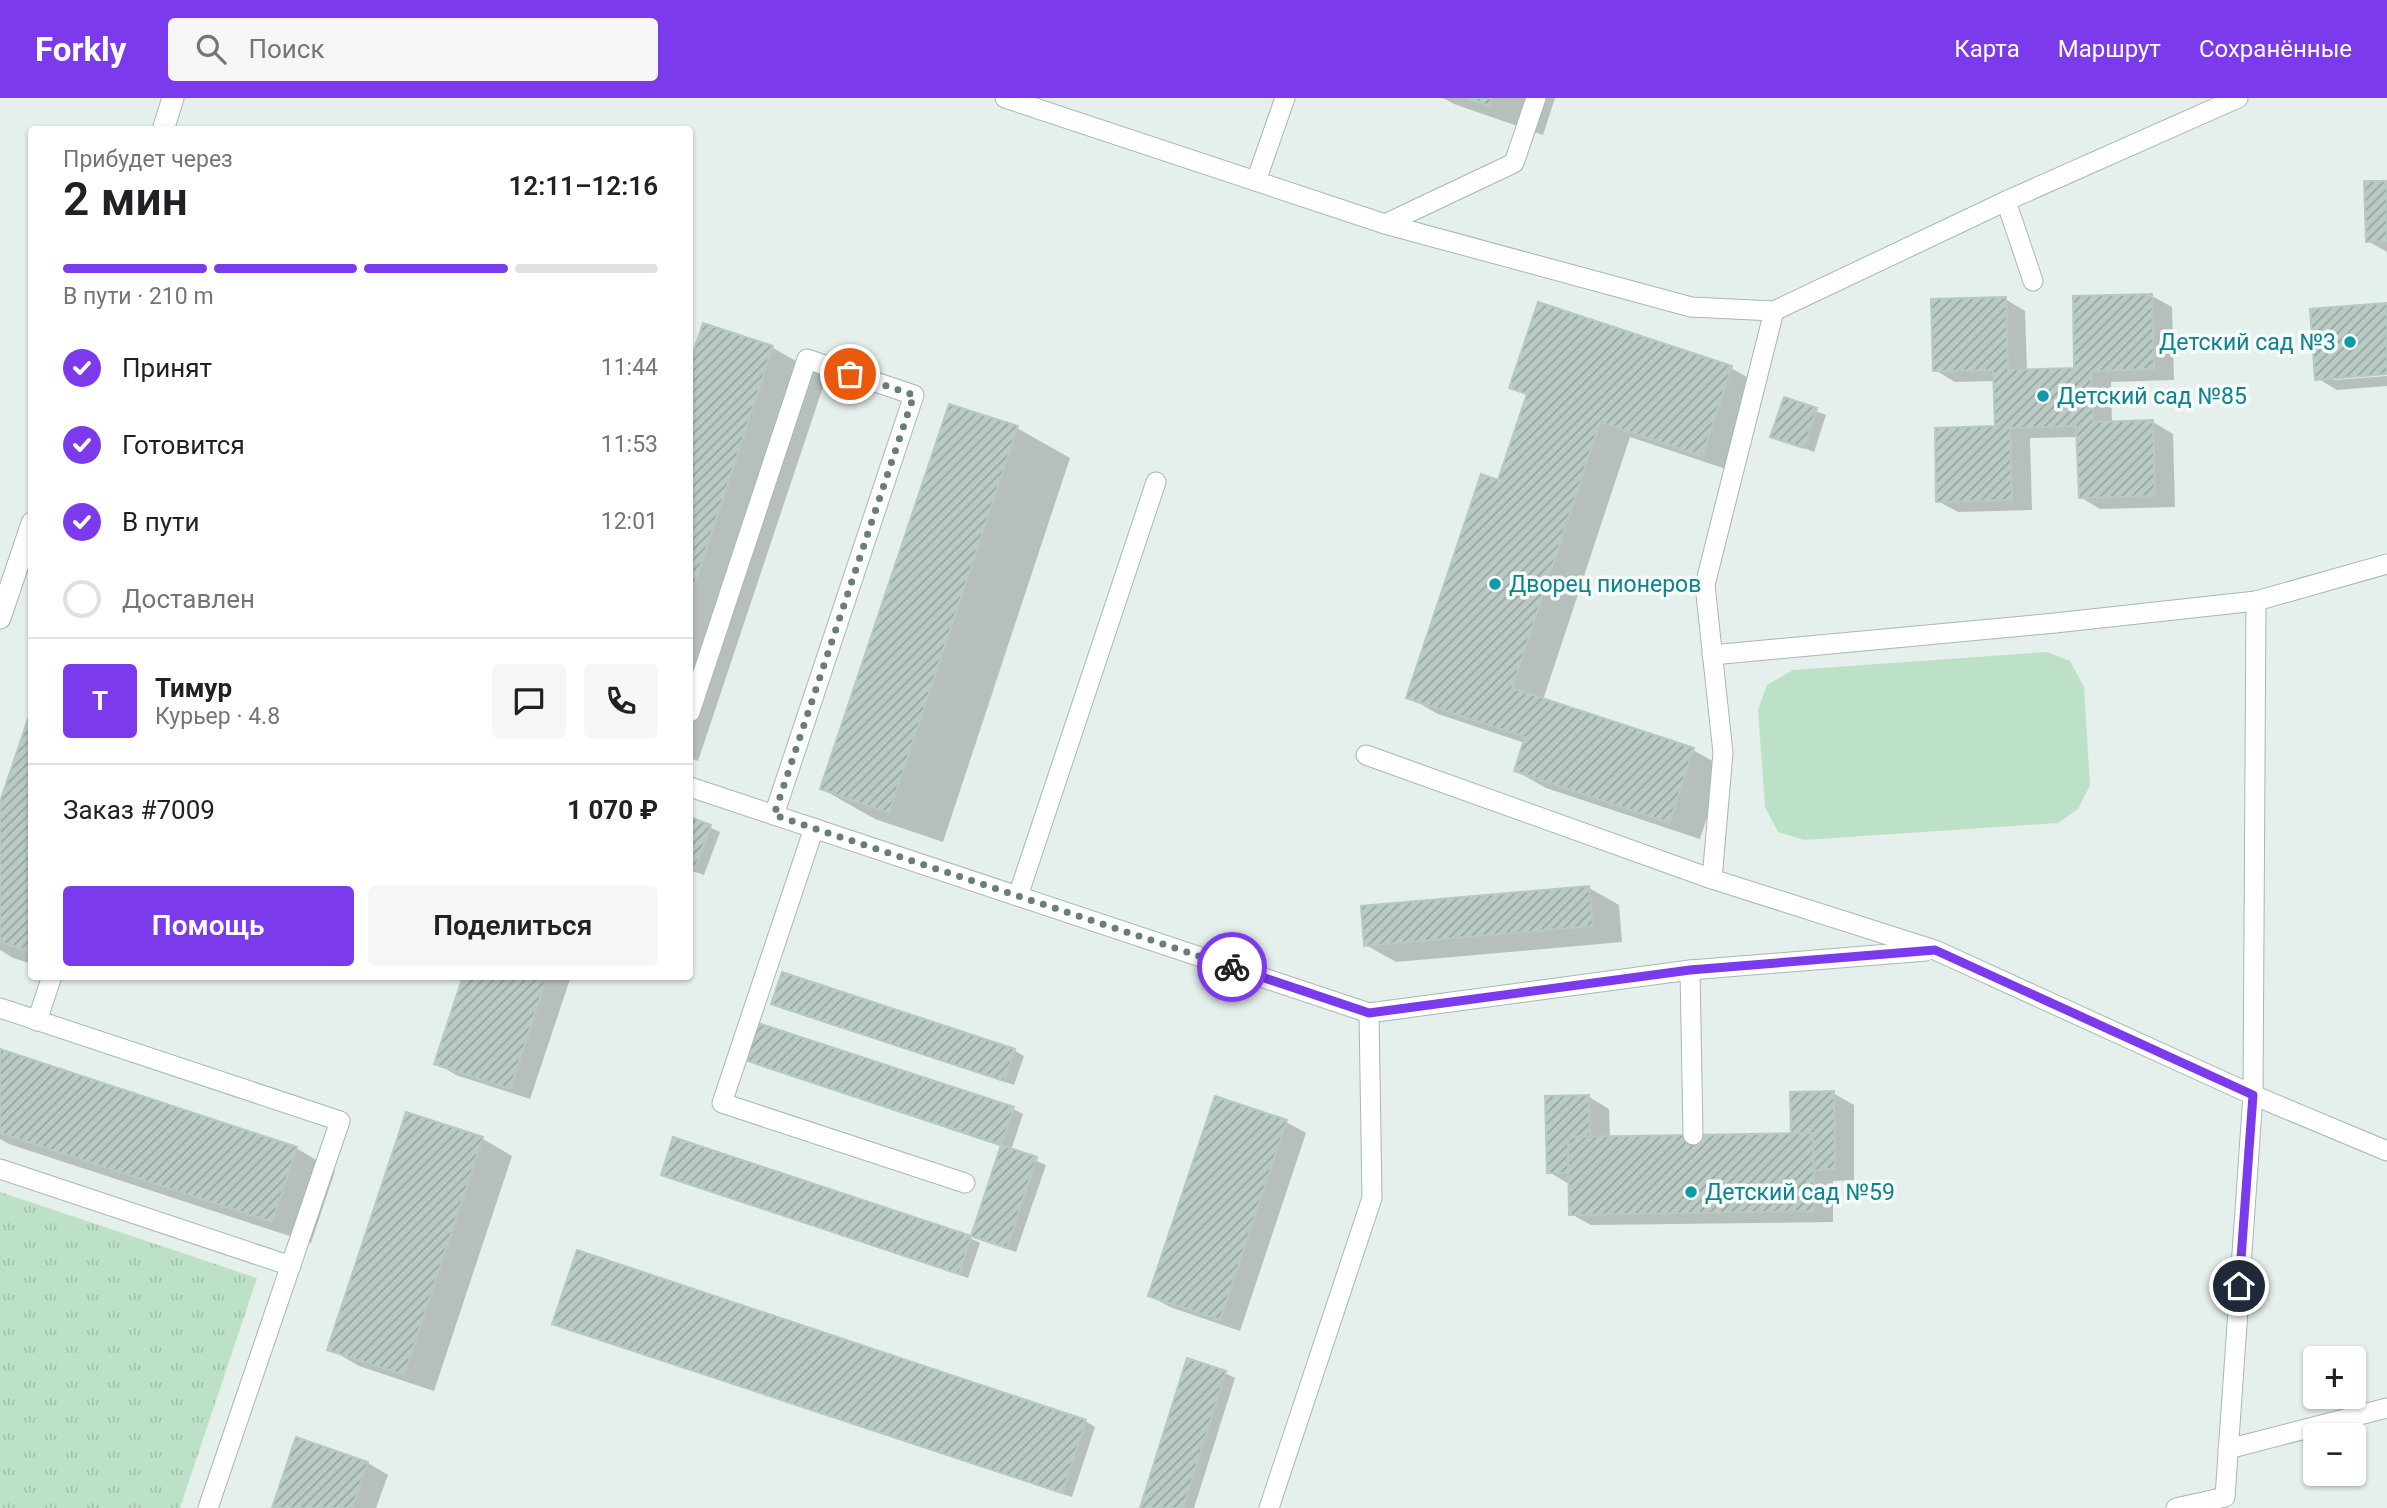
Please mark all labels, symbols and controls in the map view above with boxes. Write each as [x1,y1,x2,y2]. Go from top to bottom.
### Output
search box [168,18,658,81]
text: Forkly [35,30,126,69]
icon: search [192,30,230,68]
text: Поиск [248,34,325,64]
text: Карта [1954,35,2020,63]
text: Маршрут [2058,35,2161,63]
text: Сохранённые [2199,35,2352,63]
text: Прибудет через [63,146,233,173]
text: 12:11–12:16 [508,171,658,201]
text: 2 мин [63,172,188,226]
text: В пути · 210 m [63,283,214,310]
place label: Детский сад №3 [2159,329,2336,356]
marker: Детский сад №3 [2342,334,2358,350]
pin [820,344,880,404]
icon: check [63,349,101,387]
text: Принят [122,353,212,383]
text: 11:44 [601,354,658,381]
icon: bag [831,355,869,393]
place label: Детский сад №85 [2057,383,2247,410]
marker: Детский сад №85 [2035,388,2051,404]
icon: check [63,426,101,464]
text: Готовится [122,430,245,460]
text: 11:53 [601,431,658,458]
icon: check [63,503,101,541]
text: В пути [122,507,199,537]
text: 12:01 [601,508,658,535]
place label: Дворец пионеров [1509,571,1701,598]
marker: Дворец пионеров [1487,576,1503,592]
text: Доставлен [122,584,255,614]
button: chat [492,664,566,738]
button: phone [584,664,658,738]
text: Тимур [155,673,232,703]
text: Т [92,686,108,716]
text: Курьер · 4.8 [155,703,280,730]
text: Заказ #7009 [63,795,215,825]
text: 1 070 ₽ [567,795,658,825]
button: Помощь [63,886,354,966]
button: Поделиться [368,886,658,966]
courier [1197,932,1267,1002]
icon: bike [1213,948,1251,986]
place label: Детский сад №59 [1705,1179,1895,1206]
marker: Детский сад №59 [1683,1184,1699,1200]
pin [2209,1256,2269,1316]
icon: home [2220,1267,2258,1305]
map controls [2303,1346,2366,1486]
button: + [2303,1346,2366,1409]
button: − [2303,1423,2366,1486]

